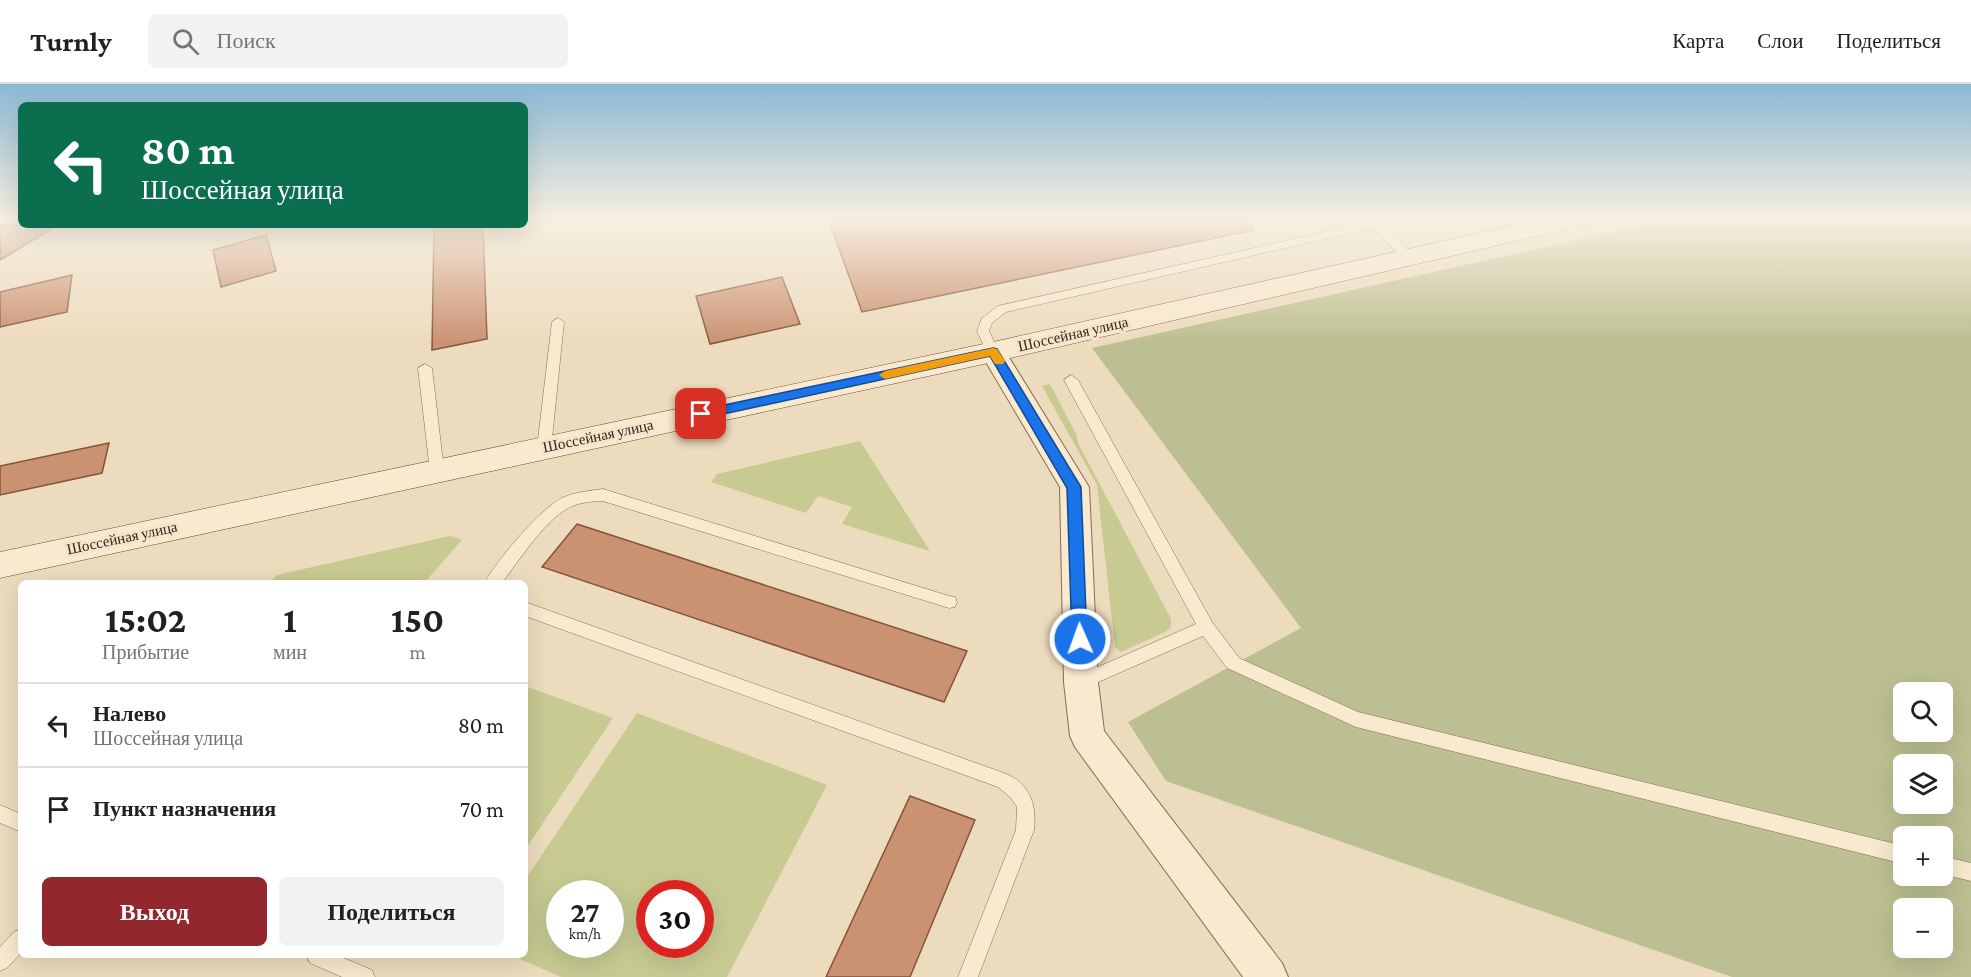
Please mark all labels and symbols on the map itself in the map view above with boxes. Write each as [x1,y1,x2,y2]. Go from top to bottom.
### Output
street label: Шоссейная улица [1016,313,1130,354]
pin [675,388,726,439]
street label: Шоссейная улица [541,416,655,456]
street label: Шоссейная улица [65,518,179,558]
position arrow [1048,607,1112,671]
speed limit sign: 30 [636,880,714,958]

